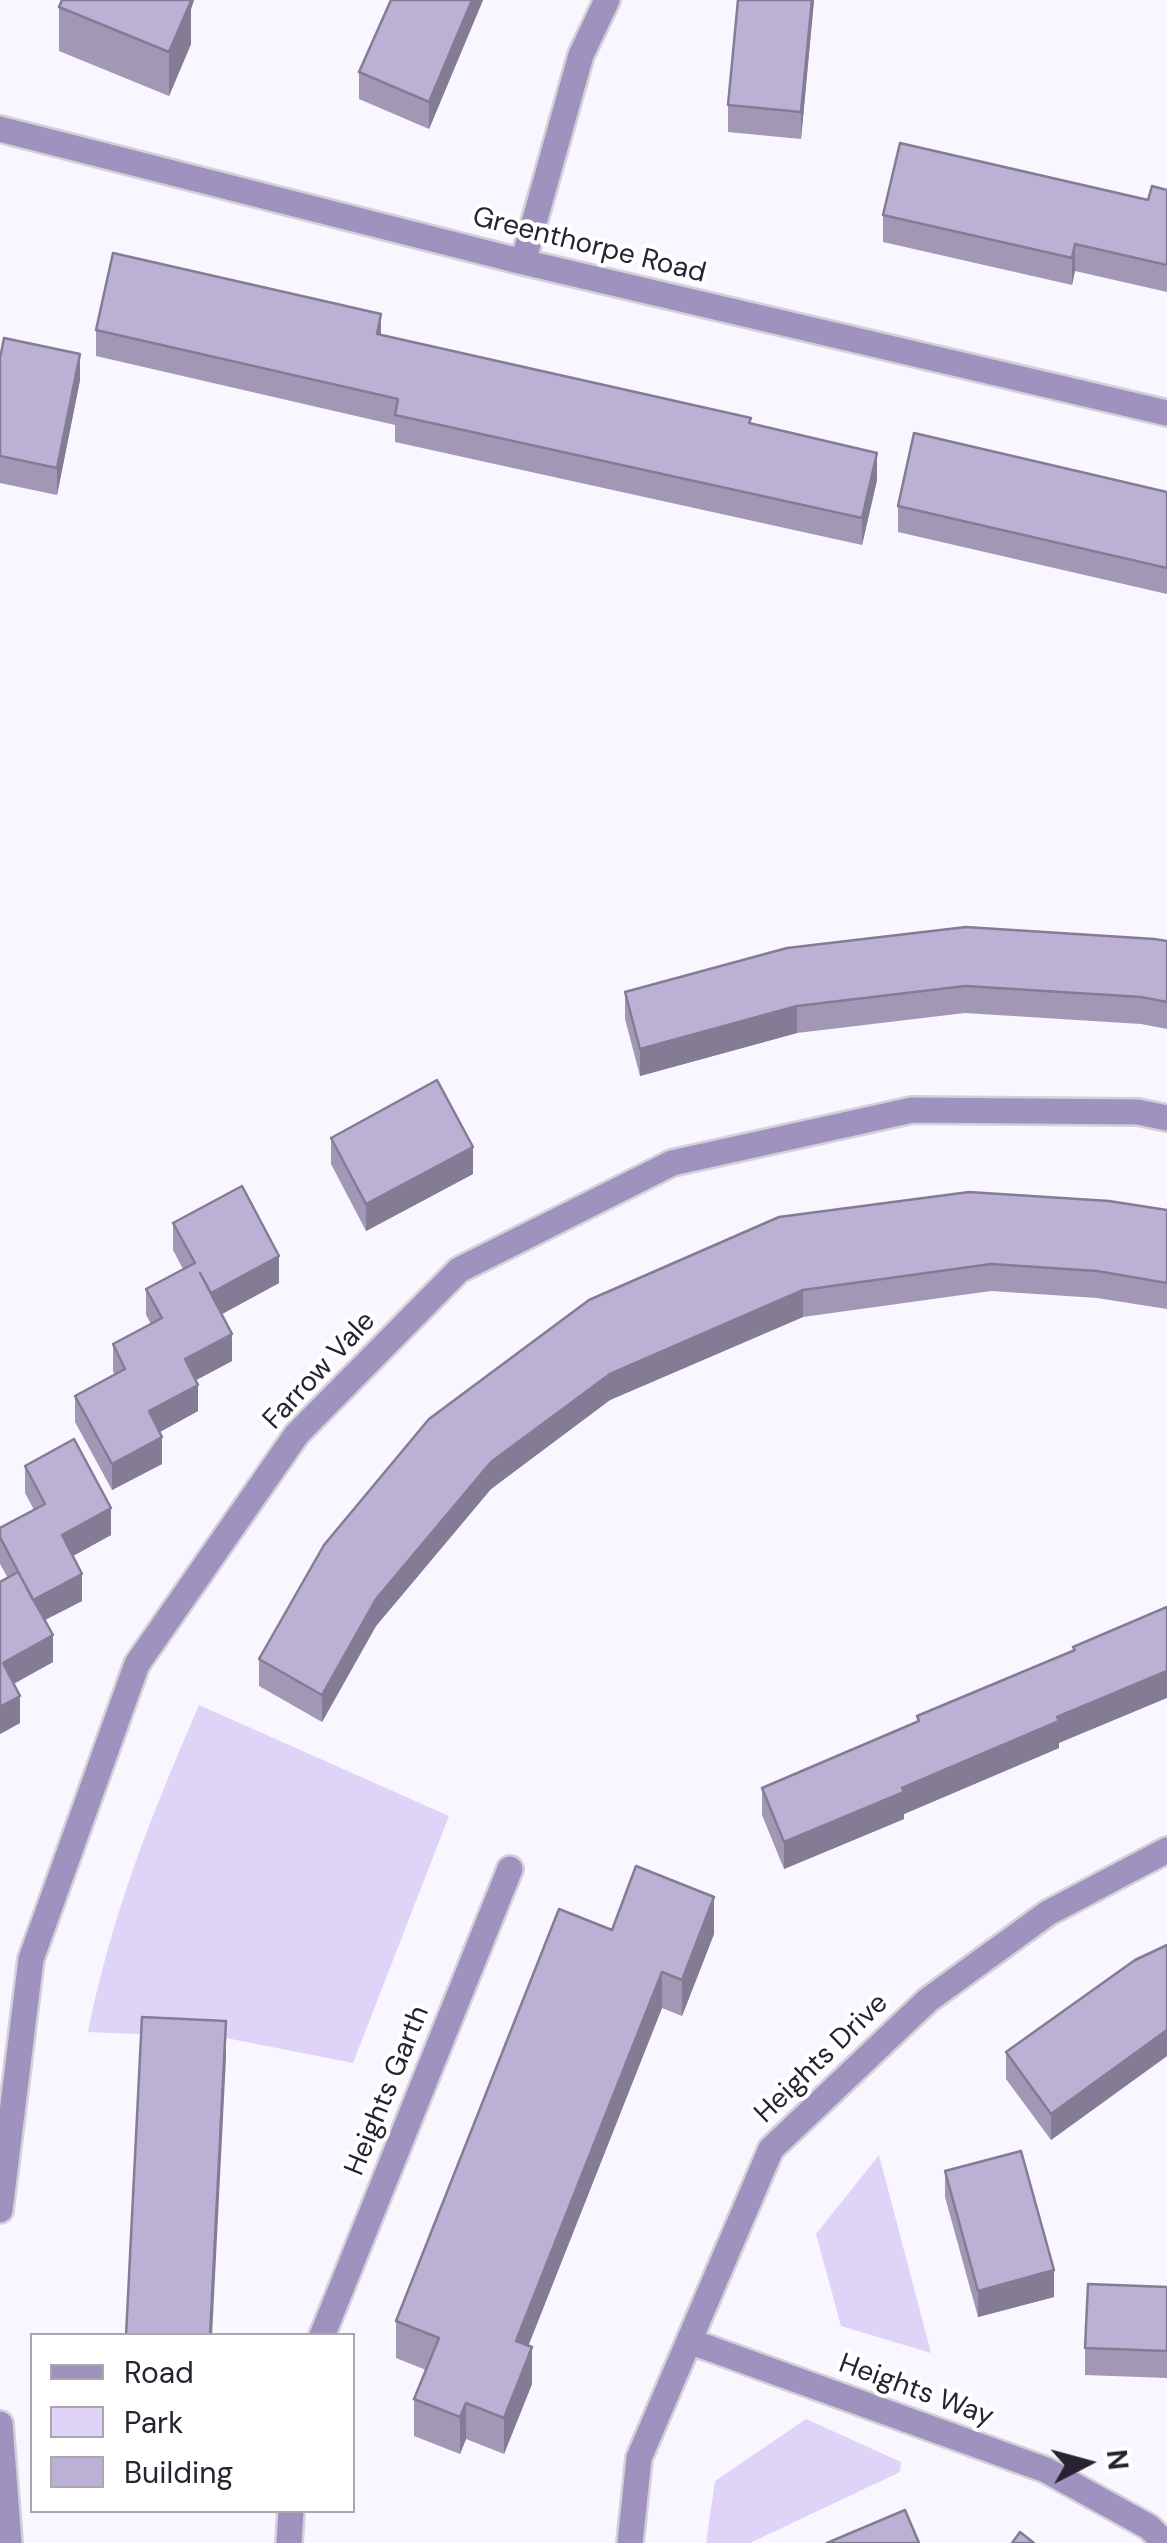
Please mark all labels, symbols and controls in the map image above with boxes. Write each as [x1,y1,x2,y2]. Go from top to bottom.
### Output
street label: Greenthorpe Road [469,201,709,291]
street label: Farrow Vale [257,1305,383,1437]
street label: Heights Drive [748,1987,896,2131]
street label: Heights Garth [339,2001,437,2181]
legend [30,2333,355,2513]
street label: Heights Way [834,2348,998,2434]
text: Road [124,2353,194,2392]
text: Park [124,2403,183,2442]
north arrow [1037,2413,1137,2513]
text: N [1098,2448,1137,2472]
text: Building [124,2453,233,2492]

